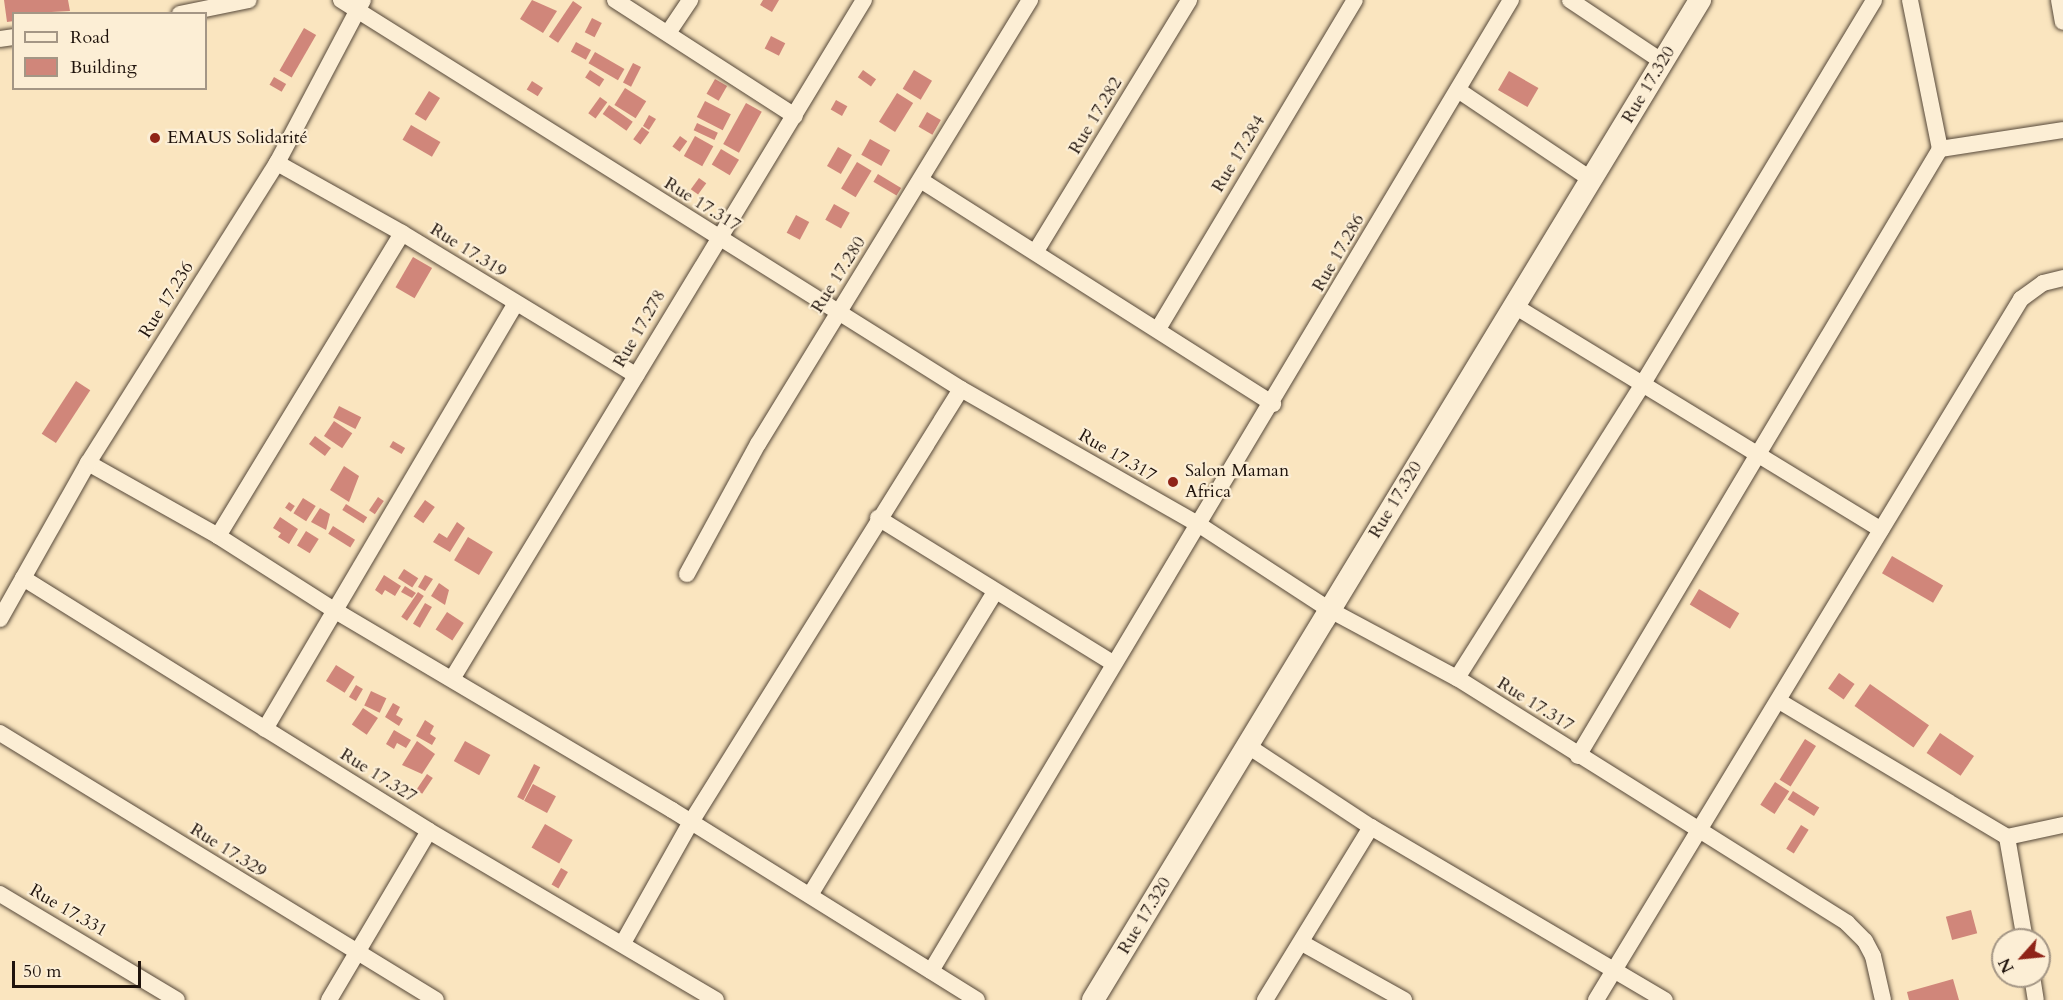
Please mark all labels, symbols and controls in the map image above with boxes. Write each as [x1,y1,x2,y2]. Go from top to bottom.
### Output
legend [12,12,207,90]
text: Road [70,25,110,50]
street label: Rue 17.320 [1618,43,1680,127]
text: Building [70,55,137,80]
street label: Rue 17.282 [1065,74,1127,158]
street label: Rue 17.284 [1208,112,1270,196]
place label: EMAUS Solidarité [167,127,308,149]
marker: EMAUS Solidarité [148,131,162,145]
street label: Rue 17.317 [660,173,744,237]
street label: Rue 17.286 [1308,210,1370,296]
street label: Rue 17.319 [426,219,510,283]
street label: Rue 17.280 [807,233,871,317]
street label: Rue 17.236 [135,258,199,342]
street label: Rue 17.278 [609,286,671,372]
street label: Rue 17.317 [1074,425,1160,487]
street label: Rue 17.320 [1365,458,1427,542]
place label: Salon Maman Africa [1185,461,1289,504]
marker: Salon Maman Africa [1166,475,1180,489]
street label: Rue 17.317 [1493,673,1577,737]
street label: Rue 17.327 [336,744,420,808]
street label: Rue 17.329 [186,819,270,883]
street label: Rue 17.320 [1114,874,1176,958]
street label: Rue 17.331 [25,880,111,942]
north arrow [1991,928,2051,988]
scale bar [15,949,144,987]
text: N [1994,954,2020,976]
text: 50 m [23,959,62,984]

